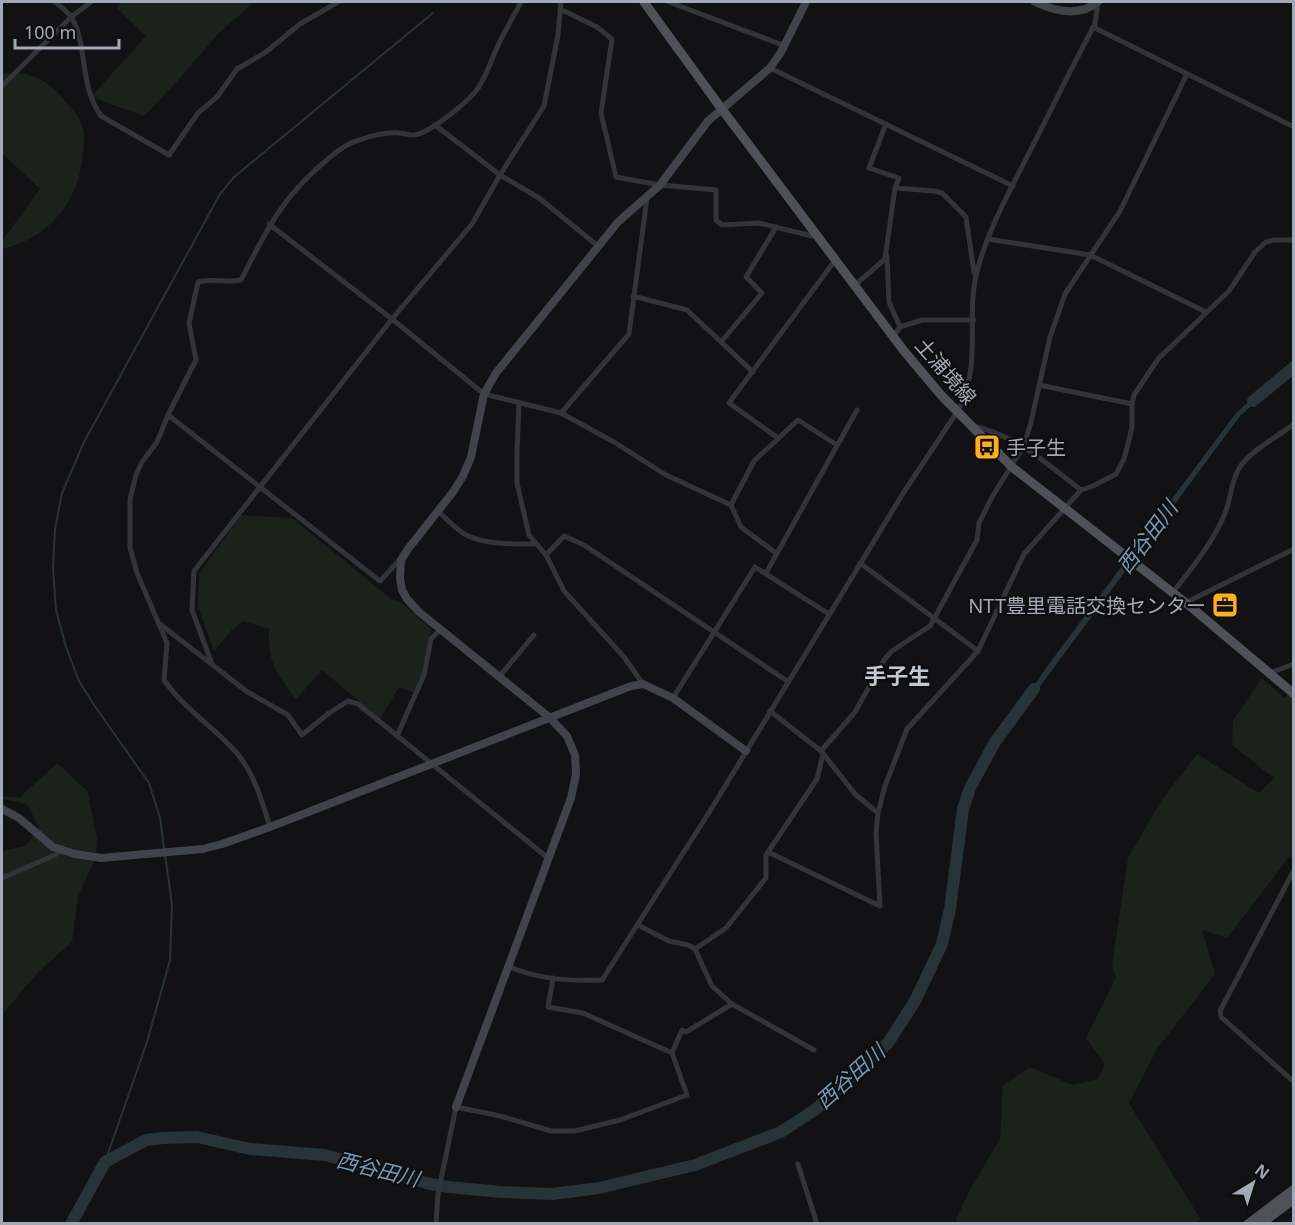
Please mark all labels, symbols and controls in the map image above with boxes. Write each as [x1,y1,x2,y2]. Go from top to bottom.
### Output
scale bar [15,12,118,50]
text: 100 m [24,20,76,44]
street label: 土浦境線 [910,332,982,410]
bus stop icon: 手子生 [972,432,1002,462]
place label: 手子生 [1006,434,1066,461]
water label: 西谷田川 [1111,493,1185,579]
office icon: NTT豊里電話交換センター [1210,590,1240,620]
place label: NTT豊里電話交換センター [968,592,1206,619]
district label: 手子生 [864,660,930,690]
water label: 西谷田川 [809,1036,892,1115]
water label: 西谷田川 [334,1145,424,1193]
north arrow [1223,1153,1283,1213]
text: N [1250,1159,1274,1184]

